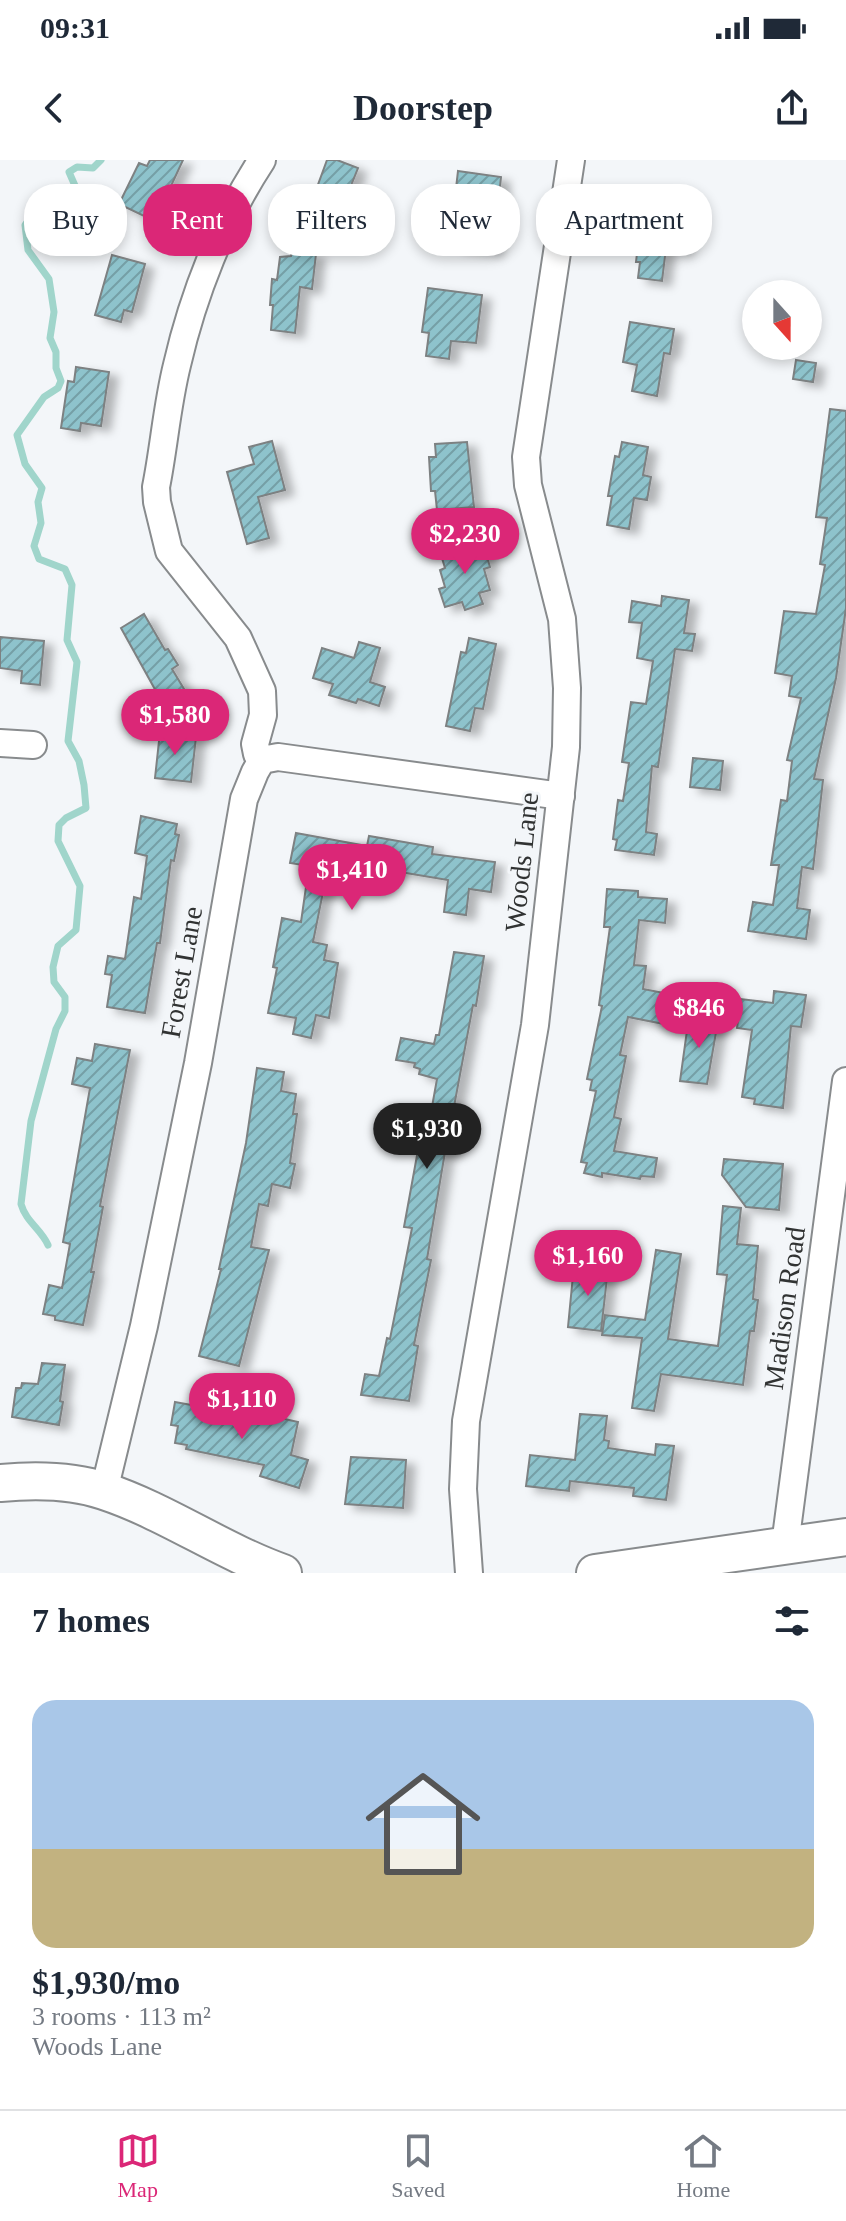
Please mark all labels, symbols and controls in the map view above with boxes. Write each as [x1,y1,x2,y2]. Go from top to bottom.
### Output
text: 09:31 [40,11,110,44]
icon: back [32,86,76,130]
icon: share [770,86,814,130]
text: Doorstep [353,88,493,128]
chip: Buy [24,184,127,256]
chip: Rent [143,184,252,256]
chip: Filters [268,184,395,256]
chip: New [411,184,520,256]
chip: Apartment [536,184,712,256]
north arrow [742,280,822,360]
map controls [742,280,822,360]
pin: $2,230 [400,508,530,576]
text: $2,230 [429,519,501,548]
pin: $1,580 [110,689,240,757]
text: $1,580 [139,700,211,729]
street label: Woods Lane [499,791,544,933]
pin: $1,410 [287,844,417,912]
text: $1,410 [316,855,388,884]
street label: Forest Lane [155,904,208,1040]
pin: $846 [652,982,746,1050]
text: $846 [673,993,725,1022]
pin: $1,930 [362,1103,492,1171]
text: $1,930 [391,1114,463,1143]
street label: Madison Road [758,1225,811,1391]
pin: $1,160 [523,1230,653,1298]
text: $1,160 [552,1241,624,1270]
pin: $1,110 [177,1373,307,1441]
text: $1,110 [207,1384,277,1413]
icon: filters [770,1599,814,1643]
text: 7 homes [32,1602,150,1639]
icon: home [351,1752,495,1896]
text: $1,930/mo [32,1964,180,2001]
text: 3 rooms · 113 m² [32,2002,211,2031]
text: Woods Lane [32,2032,162,2061]
tab: Map [116,2129,160,2203]
tab: Saved [391,2129,445,2203]
tab: Home [676,2129,730,2203]

